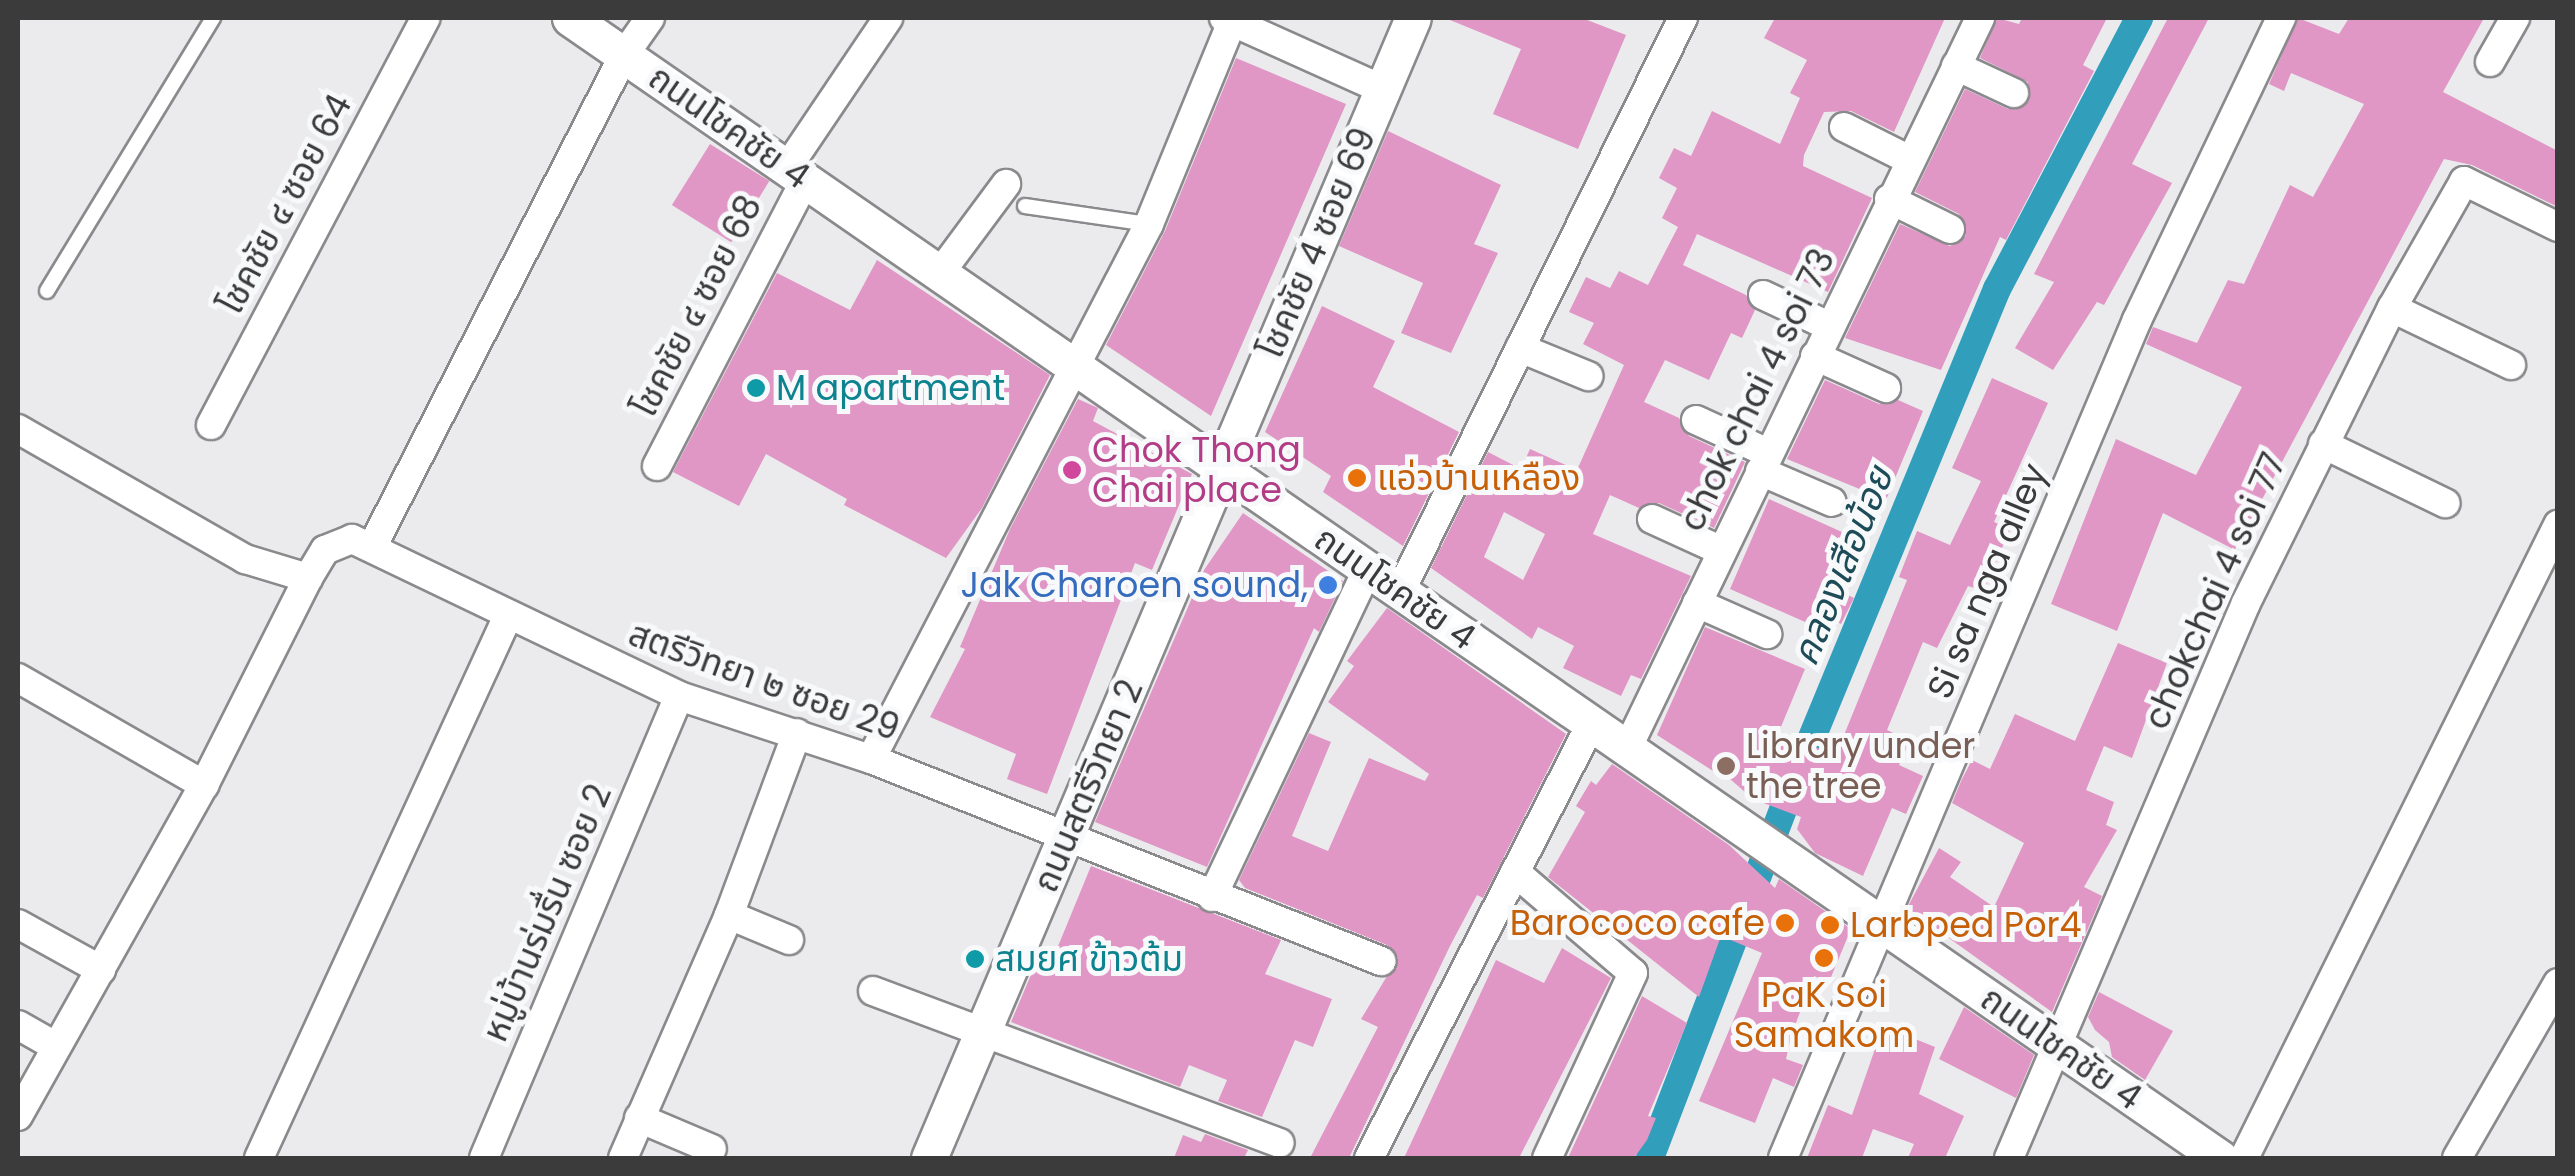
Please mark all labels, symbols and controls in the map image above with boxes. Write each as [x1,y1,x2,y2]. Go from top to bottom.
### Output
street label: ถนนโชคชัย 4 [641,56,817,198]
street label: โชคชัย ๔ ซอย 64 [210,87,360,321]
street label: โชคชัย 4 ซอย 69 [1250,122,1384,364]
street label: โชคชัย ๔ ซอย 68 [623,188,771,424]
street label: chok chai 4 soi 73 [1671,242,1843,538]
place label: M apartment [776,367,1005,409]
marker: M apartment [745,377,767,399]
place label: Chok Thong Chai place [1092,429,1301,511]
street label: chokchai 4 soi 77 [2135,447,2295,735]
place label: แอ่วบ้านเหลือง [1377,457,1580,499]
street label: Si sa nga alley [1919,457,2055,705]
marker: Chok Thong Chai place [1061,459,1083,481]
water label: คลองเสือน้อย [1782,460,1902,672]
marker: แอ่วบ้านเหลือง [1346,467,1368,489]
street label: ถนนโชคชัย 4 [1307,517,1483,659]
place label: Jak Charoen sound, [960,564,1308,606]
marker: Jak Charoen sound, [1317,574,1339,596]
street label: สตรีวิทยา ๒ ซอย 29 [623,613,905,749]
street label: ถนนสตรีวิทยา 2 [1024,674,1152,898]
place label: Library under the tree [1746,725,1975,807]
marker: Library under the tree [1715,755,1737,777]
street label: หมู่บ้านร่มรื่น ซอย 2 [474,778,620,1048]
place label: Barococo cafe [1510,902,1765,944]
place label: Larbped Por4 [1850,904,2082,946]
marker: Barococo cafe [1774,912,1796,934]
marker: Larbped Por4 [1819,914,1841,936]
place label: สมยศ ข้าวต้ม [995,938,1183,980]
marker: PaK Soi Samakom [1813,947,1835,969]
marker: สมยศ ข้าวต้ม [964,948,986,970]
place label: PaK Soi Samakom [1734,974,1914,1056]
street label: ถนนโชคชัย 4 [1973,977,2149,1119]

